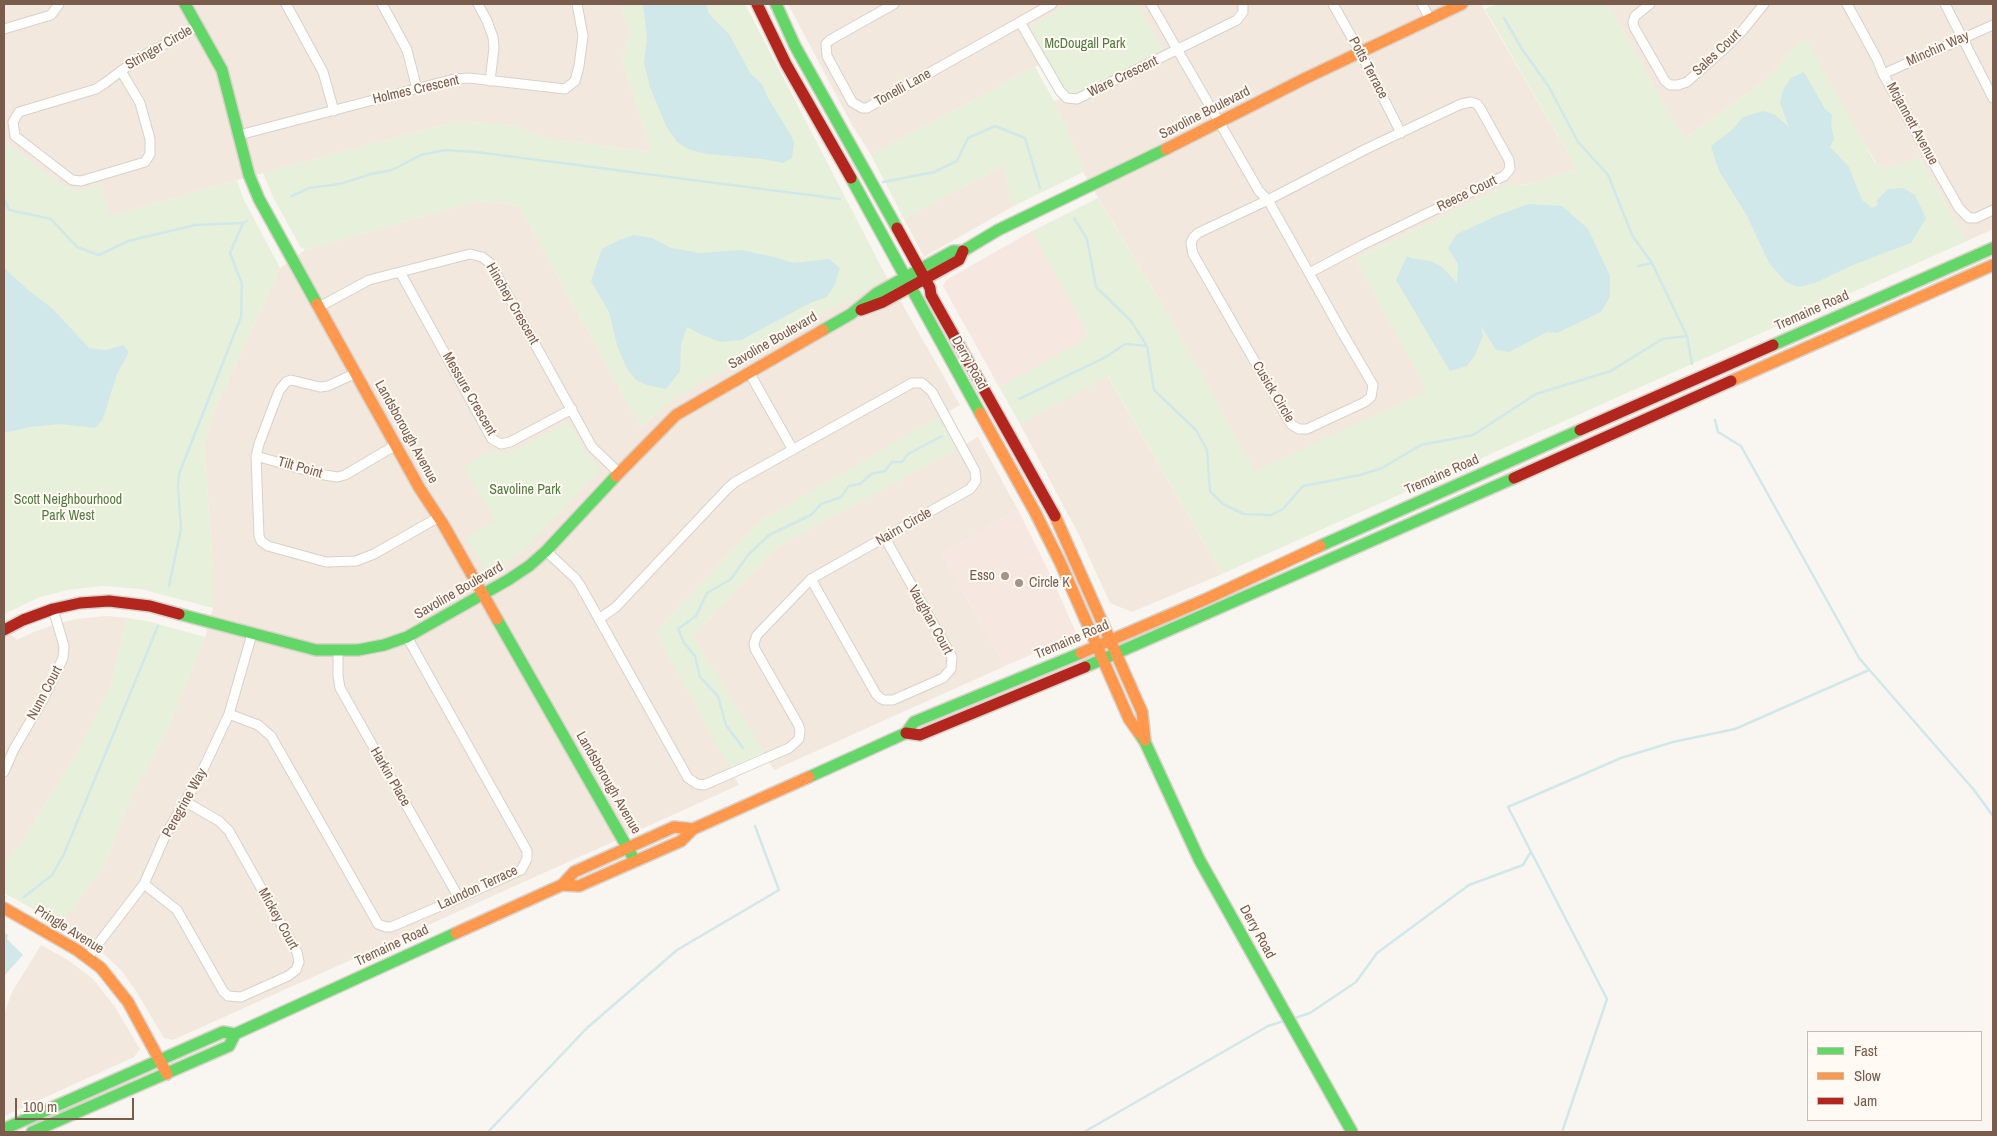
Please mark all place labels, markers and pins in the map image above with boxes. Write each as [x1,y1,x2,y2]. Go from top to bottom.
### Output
place label: Esso [969,568,995,584]
marker: Esso [999,570,1011,582]
place label: Circle K [1029,575,1070,591]
marker: Circle K [1013,577,1025,589]

